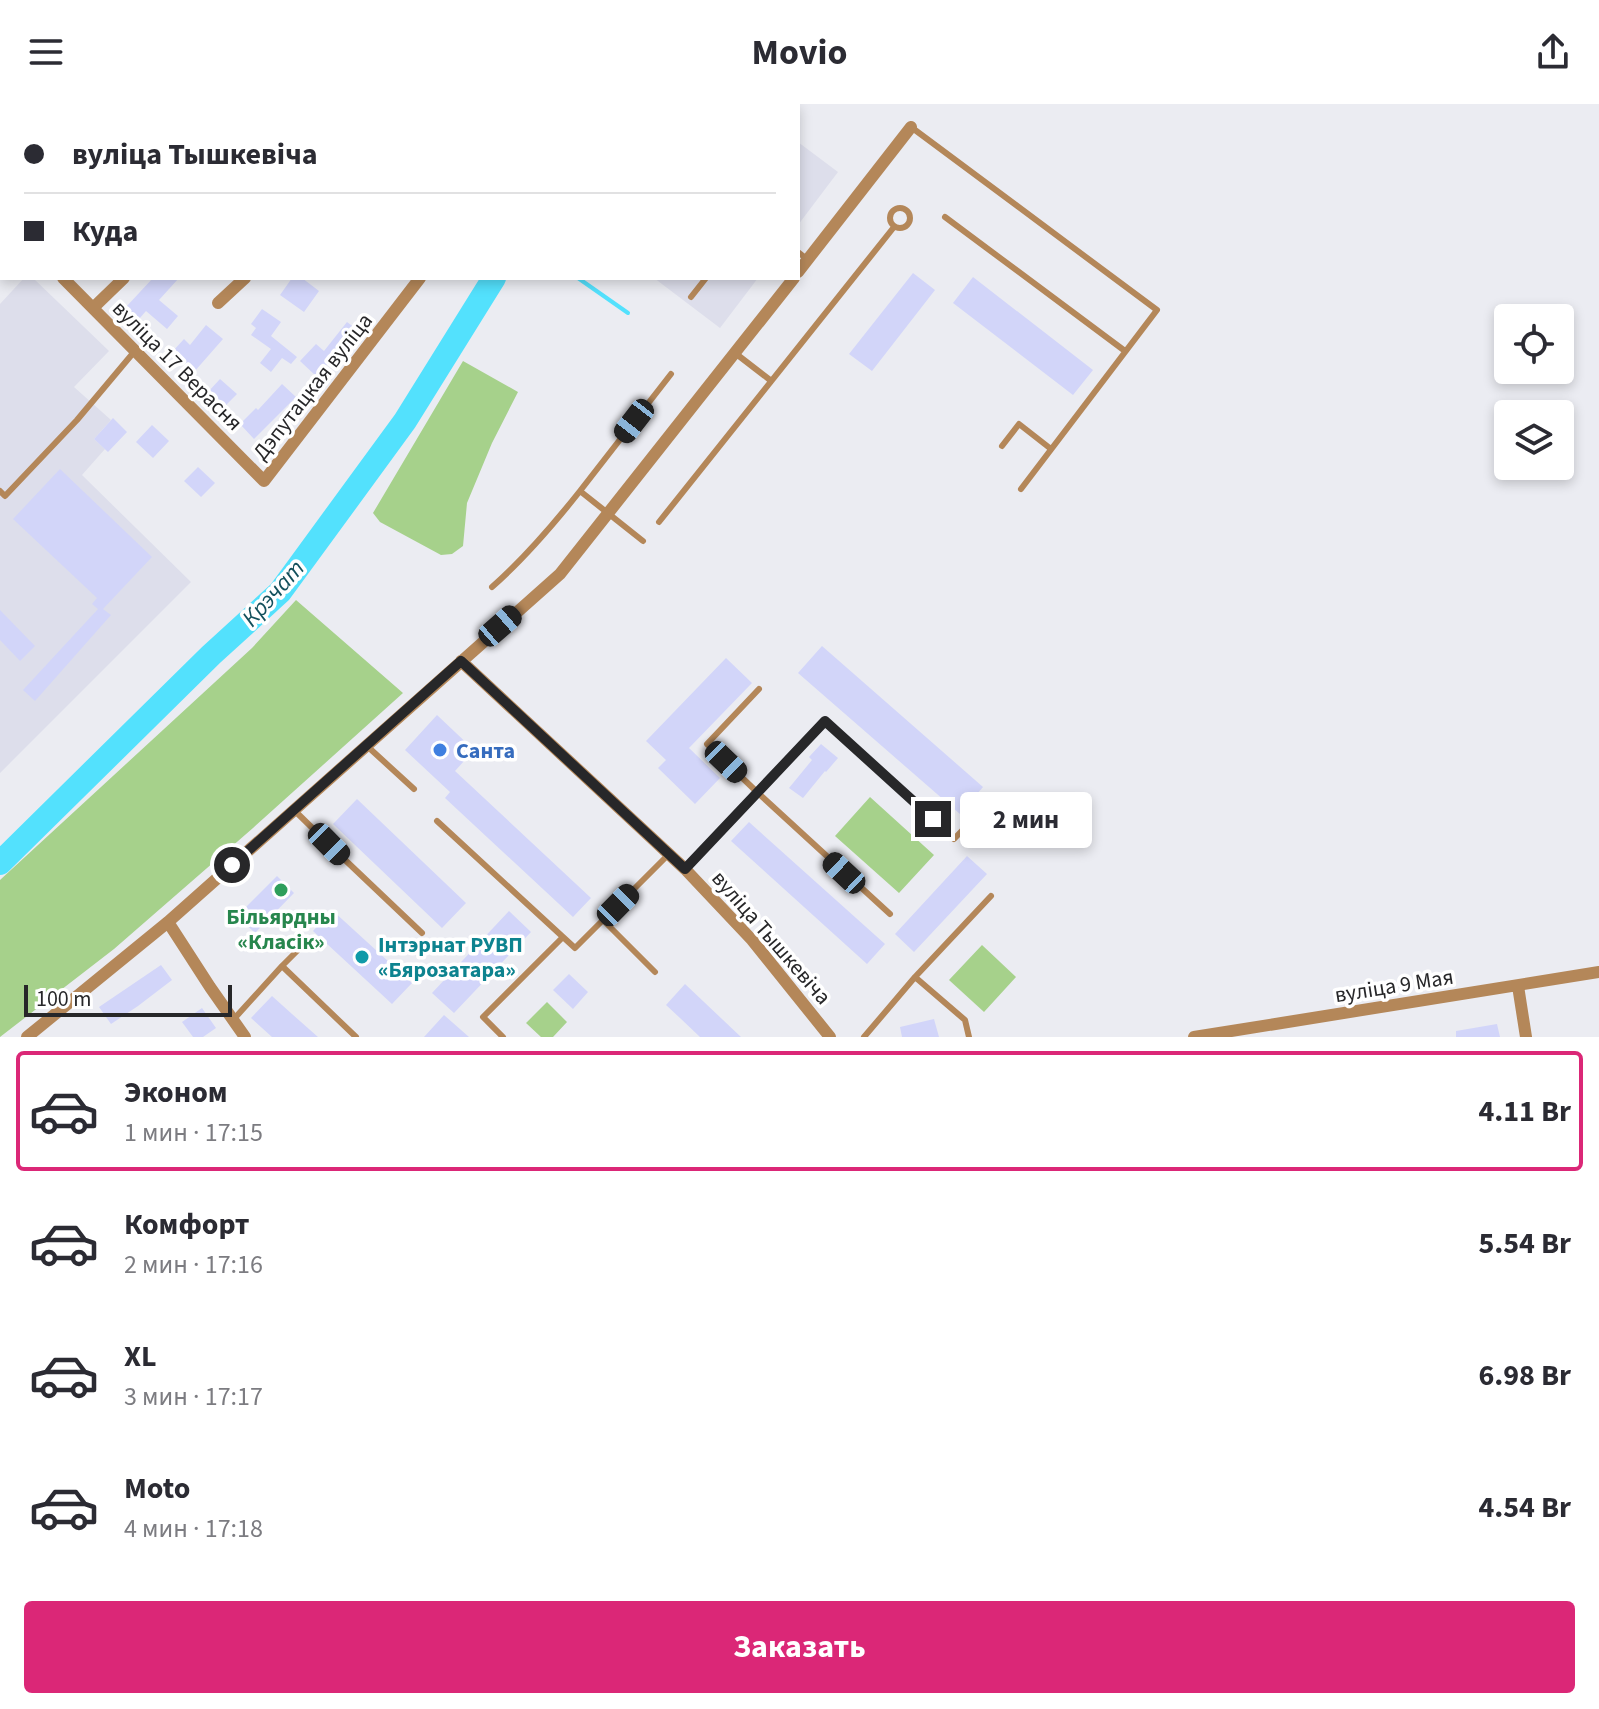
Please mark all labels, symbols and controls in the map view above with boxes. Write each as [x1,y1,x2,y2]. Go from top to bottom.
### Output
text: Movio [752,27,847,78]
icon: menu [24,30,68,74]
icon: share [1531,30,1575,74]
text: вуліца Тышкевіча [72,133,317,176]
text: Куда [72,210,138,253]
street label: вуліца 17 Верасня [105,293,250,438]
map controls [1494,304,1574,480]
button: locate [1494,304,1574,384]
street label: Дэпутацкая вуліца [245,306,380,467]
car [610,395,658,447]
button: layers [1494,400,1574,480]
water label: Крэчат [234,552,313,635]
car [474,601,526,651]
place label: Санта [456,735,515,767]
car [700,737,752,787]
marker: Санта [431,741,449,759]
callout: 2 мин [961,791,1093,847]
route end [915,801,951,837]
text: 2 мин [993,801,1059,838]
car [304,819,354,869]
route start [214,847,250,883]
car [818,848,870,898]
street label: вуліца Тышкевіча [704,864,839,1012]
car [593,880,643,930]
marker: Більярдны «Класік» [272,881,290,899]
place label: Більярдны «Класік» [226,901,336,958]
place label: Інтэрнат РУВП «Бярозатара» [378,929,523,986]
marker: Інтэрнат РУВП «Бярозатара» [353,948,371,966]
street label: вуліца 9 Мая [1332,961,1456,1011]
scale bar [24,981,232,1017]
text: 100 m [36,983,91,1015]
text: Эконом [124,1071,228,1114]
icon: car [28,1075,100,1147]
text: 4.11 Br [1478,1090,1571,1133]
text: 1 мин · 17:15 [124,1114,263,1151]
text: Комфорт [124,1203,250,1246]
icon: car [28,1207,100,1279]
text: 5.54 Br [1478,1222,1571,1265]
text: 2 мин · 17:16 [124,1246,263,1283]
text: XL [124,1335,157,1378]
icon: car [28,1339,100,1411]
text: 6.98 Br [1478,1354,1571,1397]
text: 3 мин · 17:17 [124,1378,263,1415]
text: Moto [124,1467,190,1510]
icon: car [28,1471,100,1543]
text: 4.54 Br [1478,1486,1571,1529]
text: 4 мин · 17:18 [124,1510,263,1547]
button: Заказать [24,1601,1575,1693]

